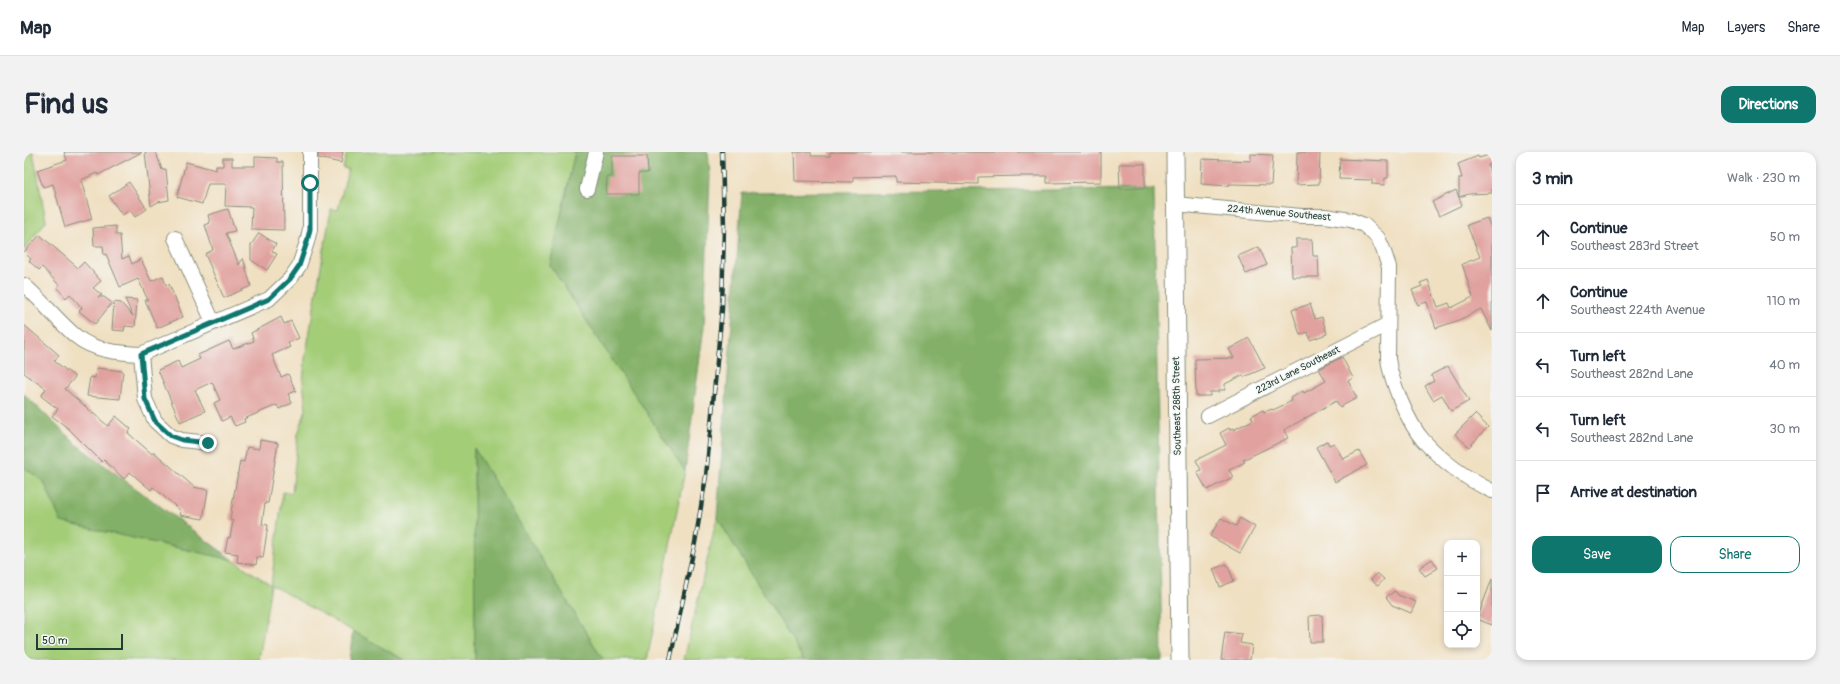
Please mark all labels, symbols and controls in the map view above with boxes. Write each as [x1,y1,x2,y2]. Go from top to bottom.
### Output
text: Map [20,16,51,40]
text: Map [1682,19,1705,36]
text: Layers [1727,19,1765,36]
text: Share [1787,19,1820,36]
button: Directions [1721,86,1816,123]
text: Find us [24,87,108,122]
text: 3 min [1532,168,1573,189]
text: Walk · 230 m [1727,170,1800,186]
route start [301,174,319,192]
street label: 224th Avenue Southeast [1227,202,1332,224]
text: Continue [1570,219,1628,238]
icon: ahead [1532,226,1554,248]
text: 50 m [1770,229,1800,245]
text: Southeast 283rd Street [1570,238,1699,254]
text: Continue [1570,283,1628,302]
icon: ahead [1532,290,1554,312]
text: 110 m [1767,293,1800,309]
text: Southeast 224th Avenue [1570,302,1705,318]
street label: 223rd Lane Southeast [1254,343,1343,396]
text: Turn left [1570,347,1626,366]
icon: left [1532,354,1554,376]
street label: Southeast 288th Street [1170,355,1184,456]
text: 40 m [1769,357,1800,373]
text: Southeast 282nd Lane [1570,366,1693,382]
text: Turn left [1570,411,1626,430]
icon: left [1532,418,1554,440]
text: 30 m [1770,421,1800,437]
text: Southeast 282nd Lane [1570,430,1693,446]
route end [199,434,217,452]
icon: arrive [1532,482,1554,504]
text: Arrive at destination [1570,483,1697,502]
button: Save [1532,536,1662,573]
button: Share [1670,536,1800,573]
map controls [1444,540,1480,648]
button: + [1444,540,1480,576]
button: − [1444,576,1480,612]
button: locate [1444,612,1480,648]
scale bar [36,632,123,651]
text: 50 m [42,634,68,647]

